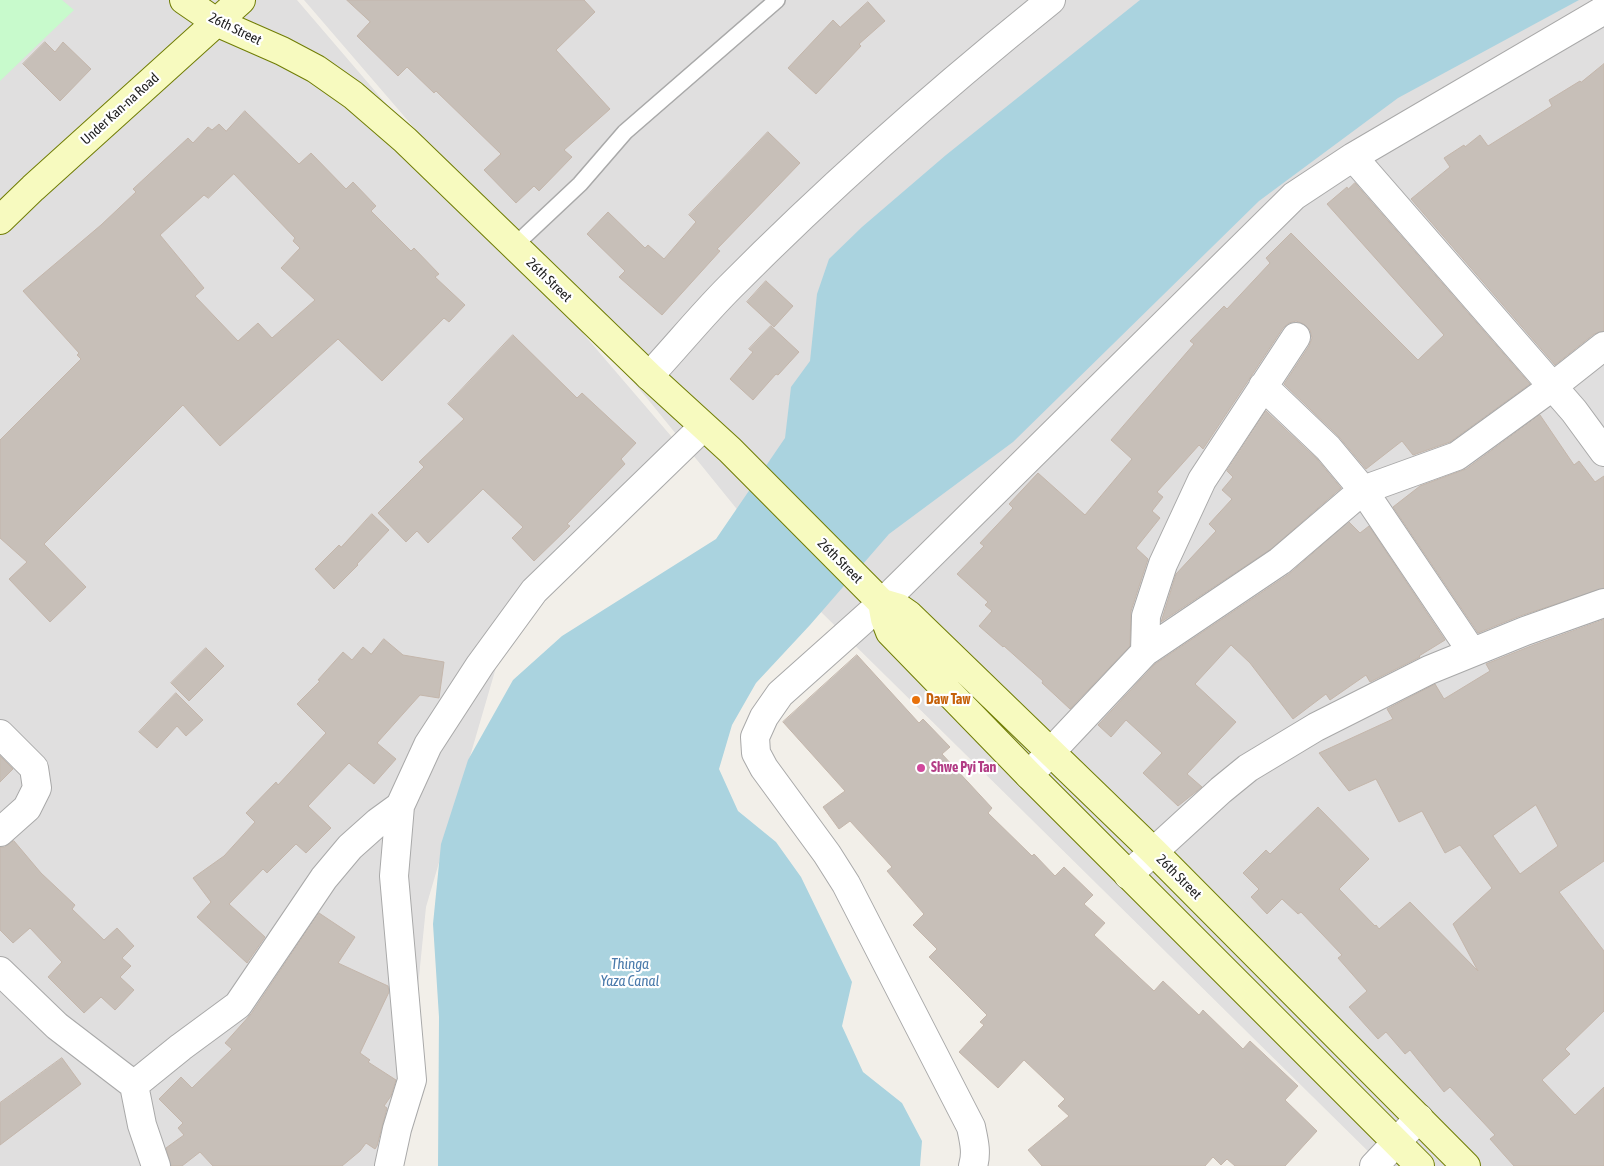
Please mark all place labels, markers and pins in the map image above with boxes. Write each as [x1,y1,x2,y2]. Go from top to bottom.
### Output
place label: Daw Taw [926,692,971,708]
marker: Daw Taw [910,694,922,706]
place label: Shwe Pyi Tan [931,760,996,776]
marker: Shwe Pyi Tan [915,762,927,774]

